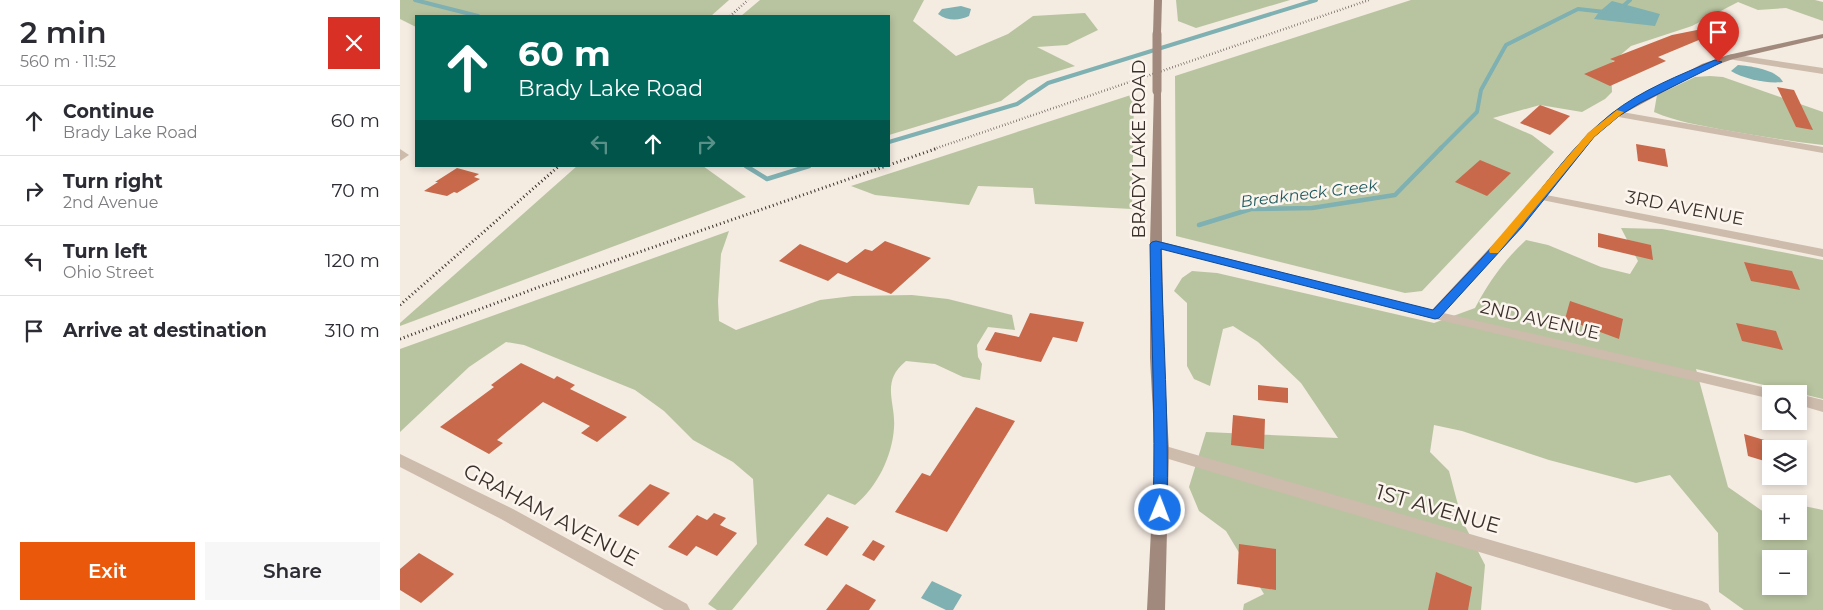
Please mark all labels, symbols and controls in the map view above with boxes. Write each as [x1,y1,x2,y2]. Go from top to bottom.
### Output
pin [1697,11,1739,62]
text: 2 min [20,14,107,51]
button: close [328,17,380,69]
icon: arrive [1704,18,1732,46]
text: 60 m [518,32,611,75]
icon: ahead [435,35,500,100]
text: 560 m · 11:52 [20,52,116,71]
street label: BRADY LAKE ROAD [1128,60,1150,238]
text: Brady Lake Road [518,75,703,102]
text: Continue [63,100,154,123]
icon: ahead [20,107,48,135]
text: 60 m [331,109,380,132]
text: Brady Lake Road [63,123,198,142]
icon: left [586,130,614,158]
icon: ahead [639,130,667,158]
icon: right [692,130,720,158]
text: Turn right [63,170,163,193]
water label: Breakneck Creek [1240,175,1380,211]
icon: right [20,177,48,205]
text: 70 m [331,179,380,202]
street label: 3RD AVENUE [1624,186,1746,230]
text: 2nd Avenue [63,193,158,212]
text: Turn left [63,240,148,263]
icon: left [20,247,48,275]
text: 120 m [325,249,380,272]
text: Ohio Street [63,263,154,282]
street label: 2ND AVENUE [1478,296,1602,344]
icon: arrive [20,317,48,345]
text: Arrive at destination [63,319,267,342]
text: 310 m [325,319,380,342]
map controls [1762,385,1807,595]
button: search [1762,385,1807,430]
button: layers [1762,440,1807,485]
street label: GRAHAM AVENUE [459,458,643,571]
street label: 1ST AVENUE [1373,479,1503,538]
position arrow [1133,483,1185,535]
button: + [1762,495,1807,540]
button: Exit [20,542,195,600]
button: Share [205,542,380,600]
button: − [1762,550,1807,595]

